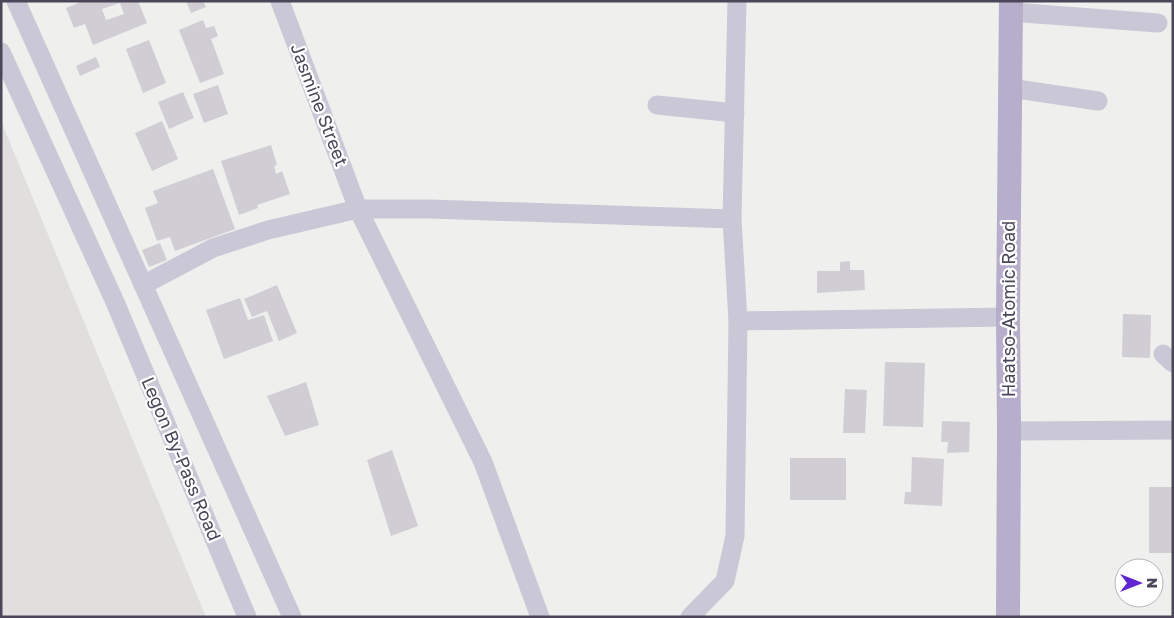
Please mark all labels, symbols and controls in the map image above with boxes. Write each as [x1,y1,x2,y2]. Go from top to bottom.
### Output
street label: Jasmine Street [286,40,353,169]
street label: Haatso-Atomic Road [997,221,1019,397]
street label: Legon By-Pass Road [137,373,226,544]
north arrow [1114,558,1164,608]
text: N [1144,578,1161,588]

